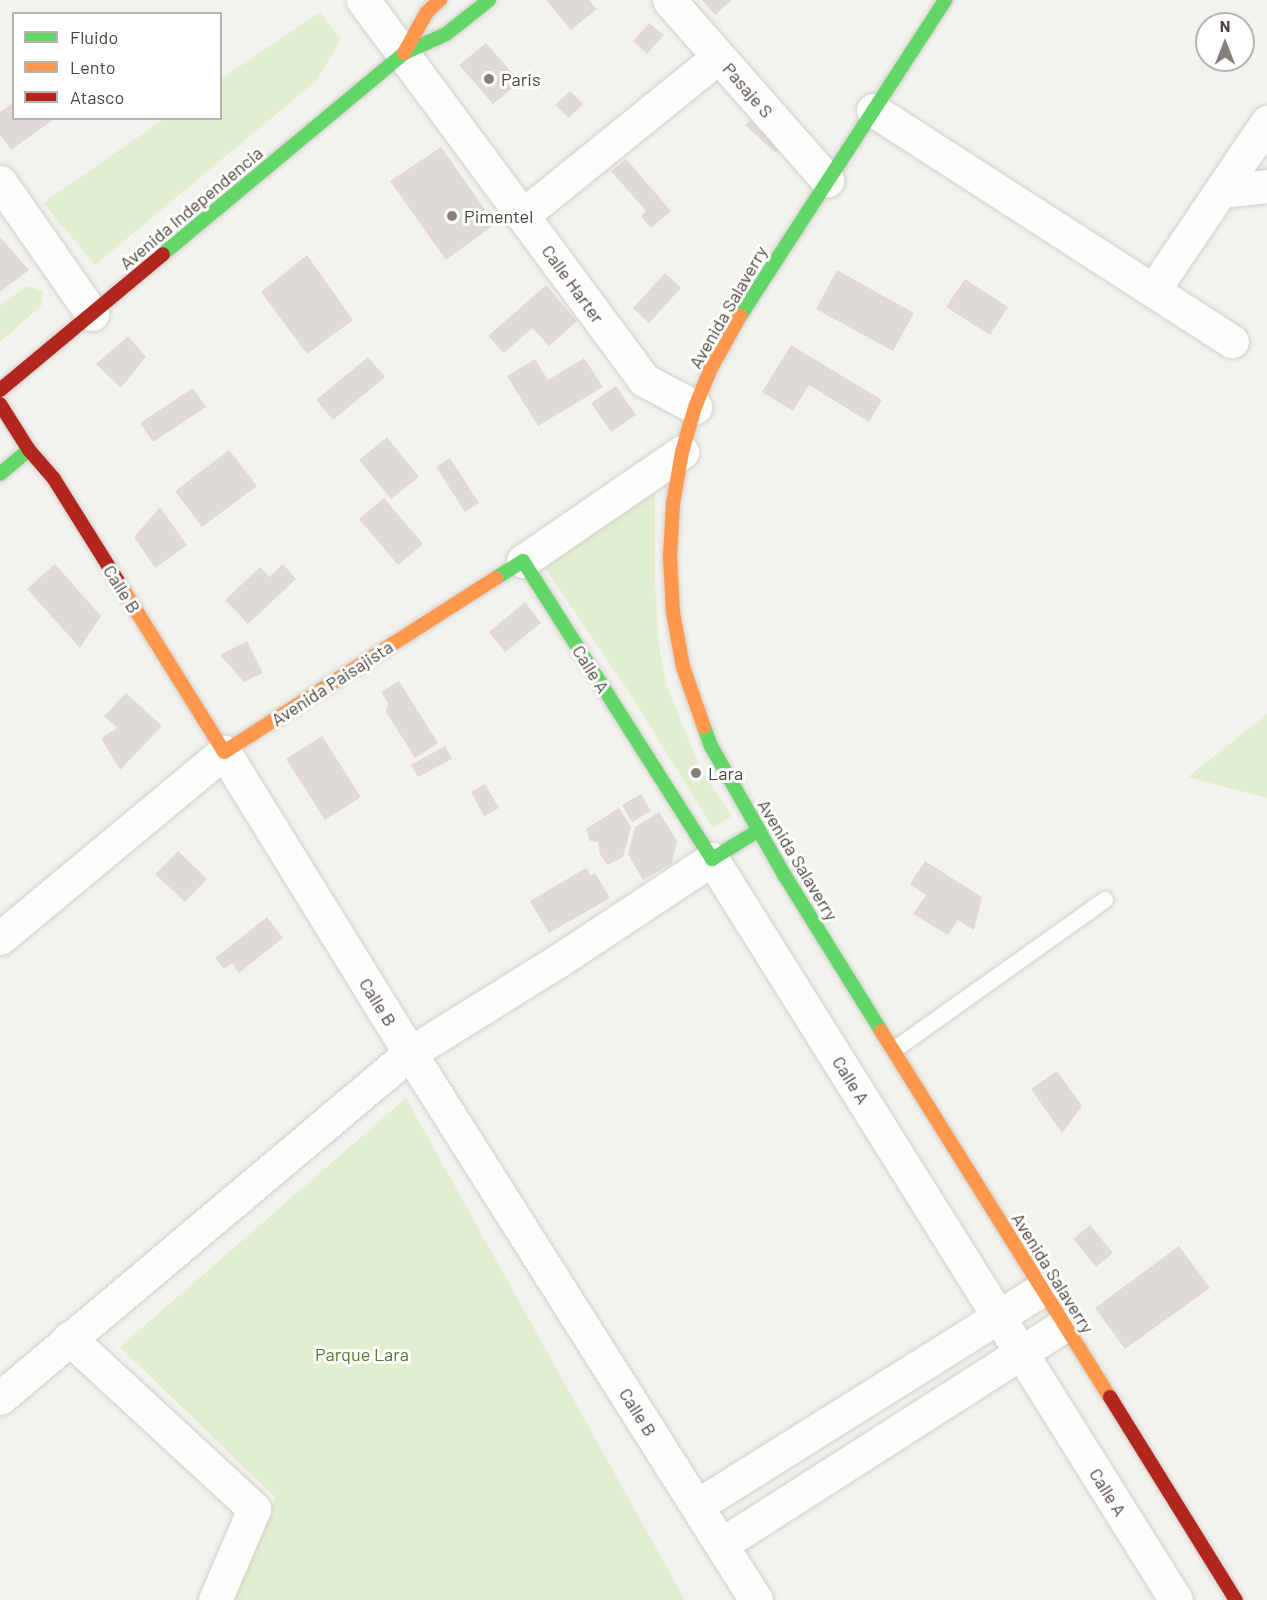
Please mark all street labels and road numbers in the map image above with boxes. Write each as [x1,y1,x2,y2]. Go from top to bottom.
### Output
street label: Pasaje S [718,58,778,122]
street label: Avenida Independencia [115,142,267,274]
street label: Calle Harter [537,241,609,327]
street label: Avenida Salaverry [684,242,772,372]
street label: Calle B [99,561,145,617]
street label: Avenida Paisajista [267,636,397,730]
street label: Calle A [568,641,614,697]
street label: Avenida Salaverry [753,795,843,925]
street label: Calle B [355,974,401,1030]
street label: Calle A [828,1052,874,1108]
street label: Avenida Salaverry [1007,1209,1099,1337]
street label: Calle B [615,1384,661,1440]
street label: Calle A [1085,1464,1131,1520]

